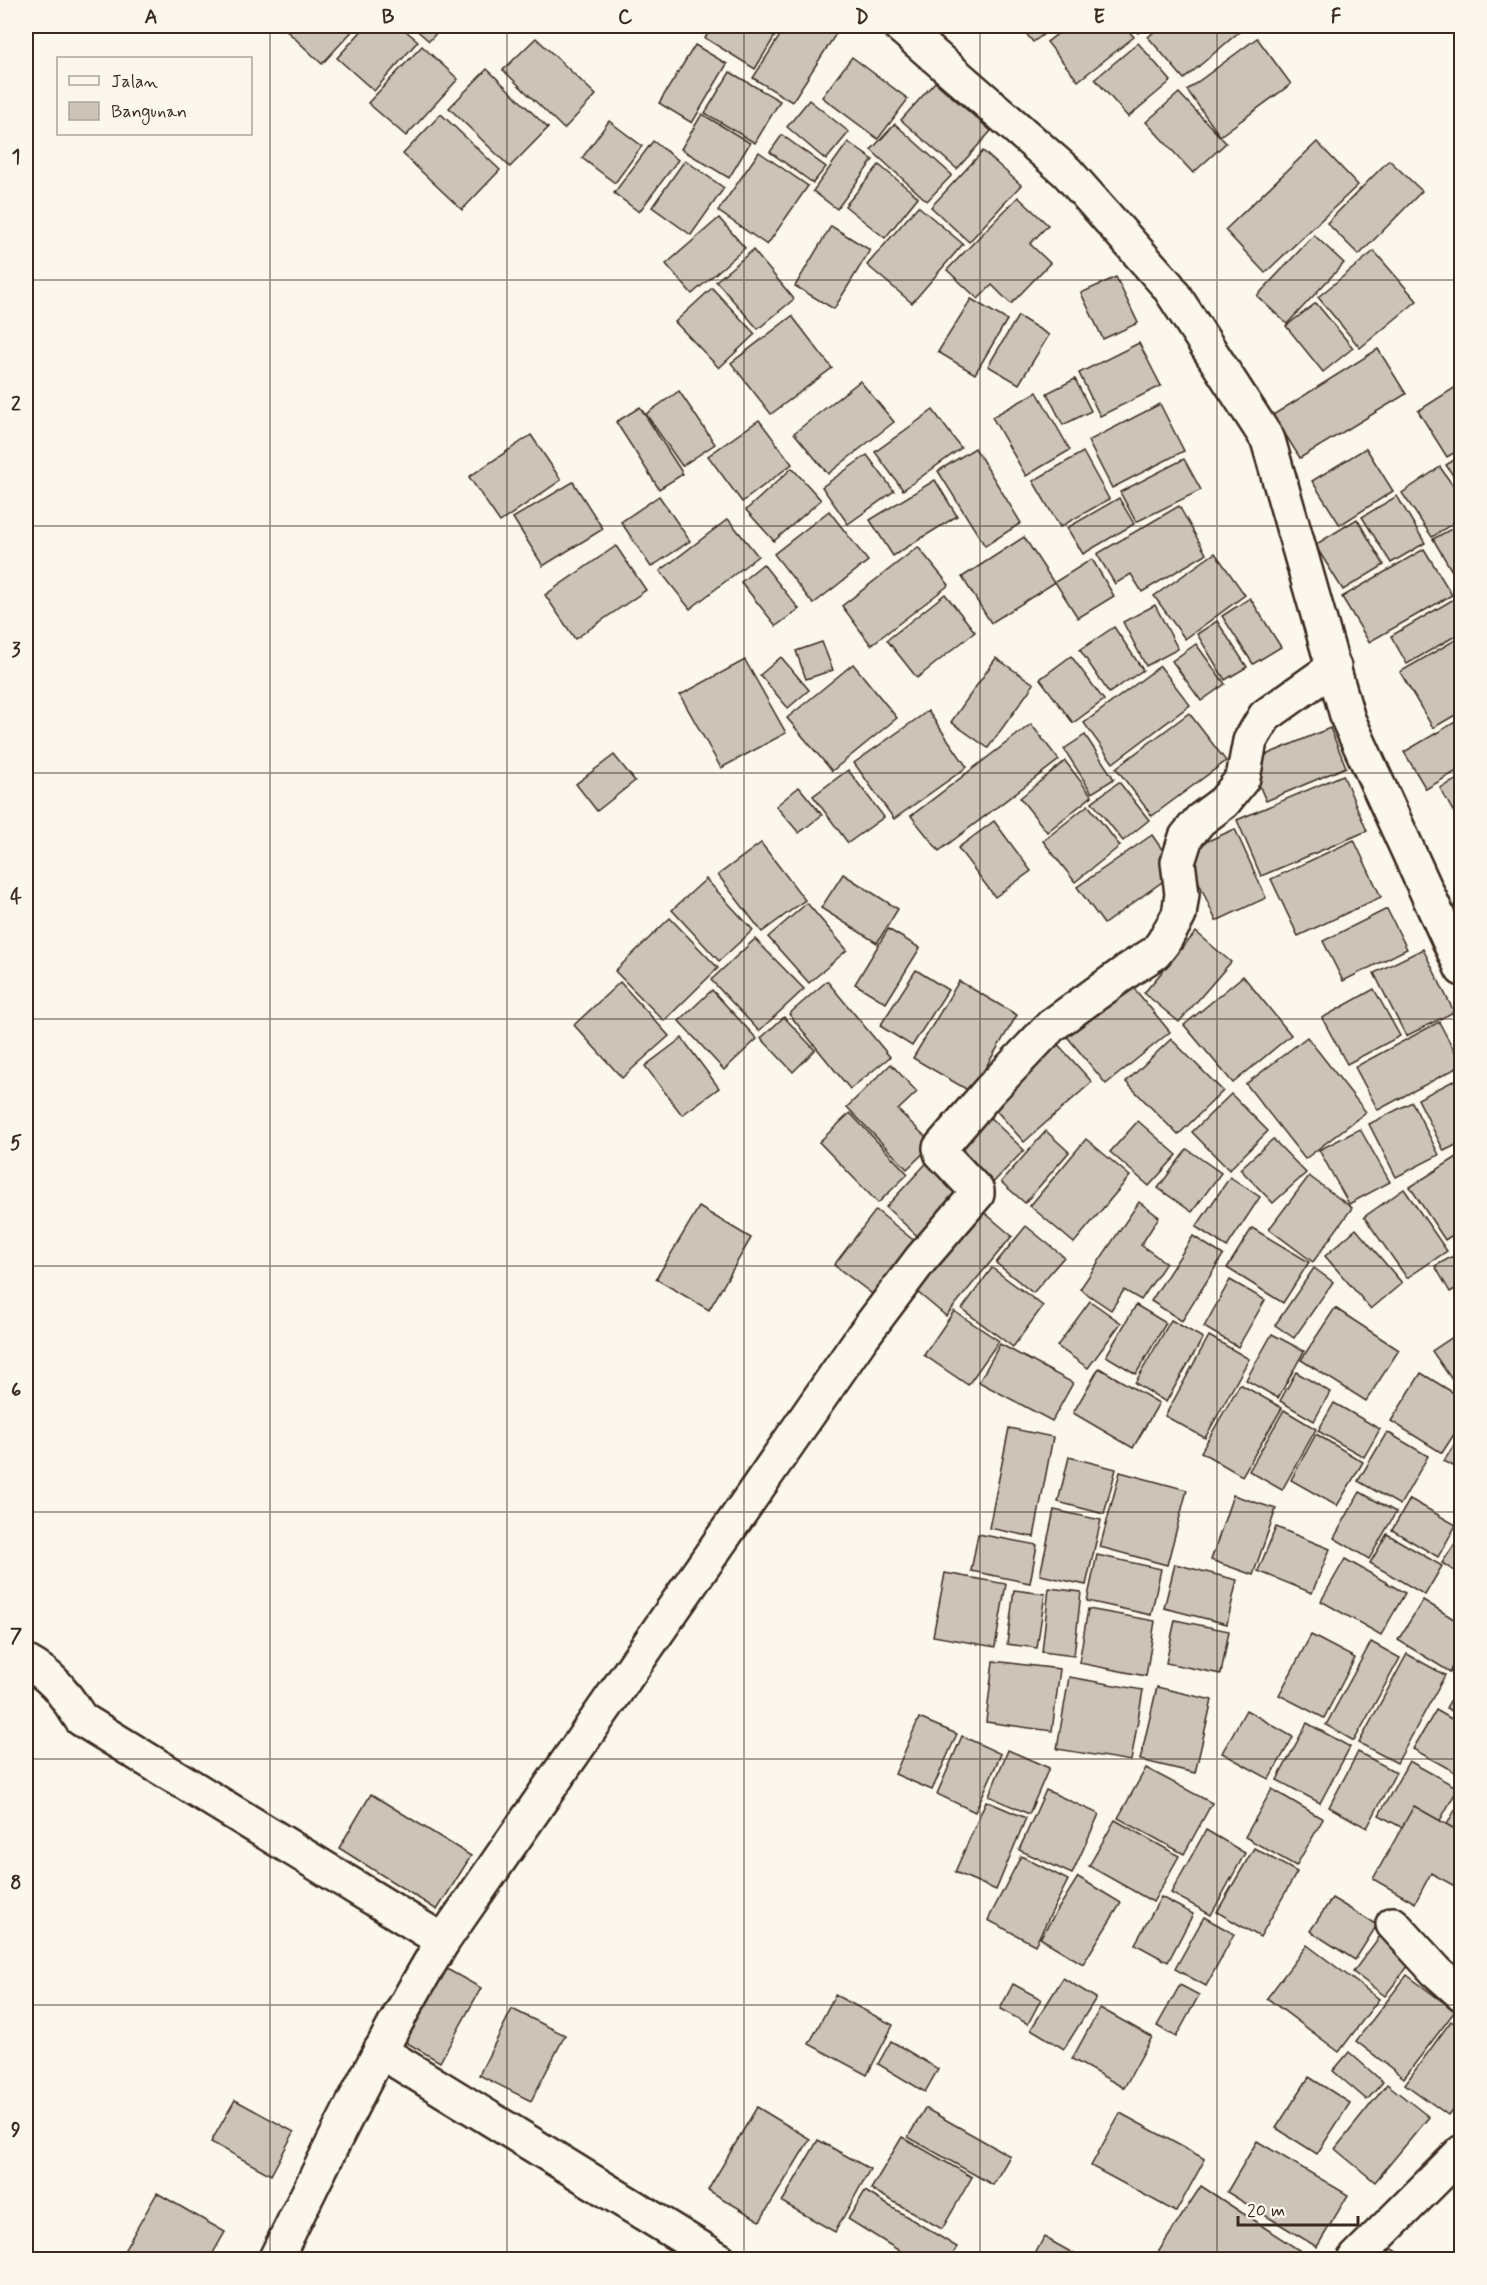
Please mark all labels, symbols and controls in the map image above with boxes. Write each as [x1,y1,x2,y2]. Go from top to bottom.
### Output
text: A [144,4,158,31]
text: B [382,4,395,31]
text: C [618,4,633,31]
text: D [855,4,869,31]
text: E [1093,4,1105,31]
text: F [1331,4,1342,31]
legend [57,57,252,135]
text: Jalan [111,70,158,94]
text: Bangunan [111,100,187,125]
text: 1 [12,144,20,171]
text: 2 [11,391,21,418]
text: 3 [11,637,21,664]
text: 4 [10,884,22,911]
text: 5 [10,1130,22,1157]
text: 6 [11,1377,21,1404]
text: 7 [10,1623,22,1650]
text: 8 [10,1870,22,1897]
text: 9 [11,2117,21,2144]
scale bar [1238,2189,1358,2227]
text: 20 m [1247,2199,1285,2223]

